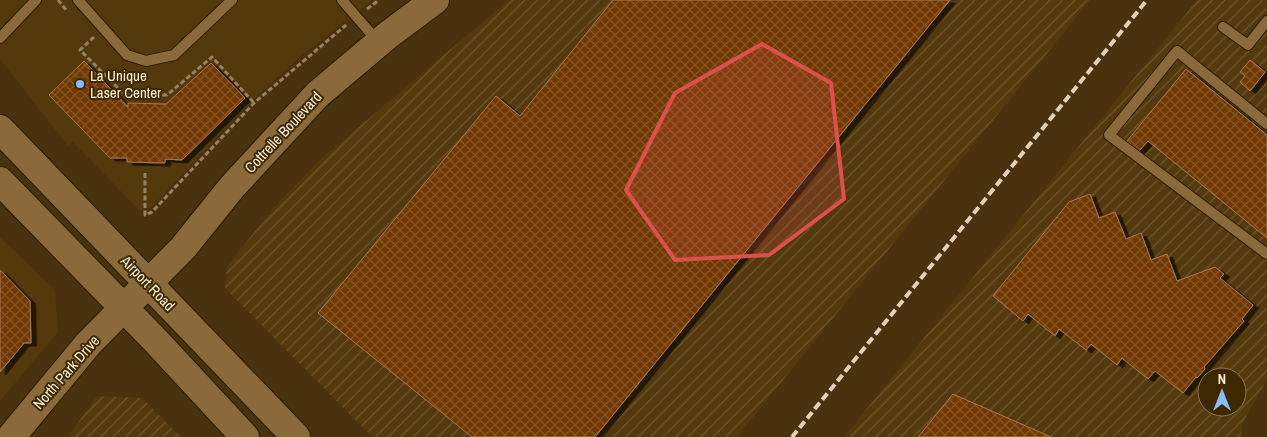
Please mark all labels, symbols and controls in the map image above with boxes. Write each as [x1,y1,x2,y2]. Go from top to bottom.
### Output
place label: La Unique Laser Center [90,65,161,103]
marker: La Unique Laser Center [74,78,86,90]
street label: Cottrelle Boulevard [240,87,326,177]
street label: Airport Road [116,250,180,315]
street label: North Park Drive [28,330,104,413]
north arrow [1197,367,1247,417]
text: N [1218,370,1226,388]

